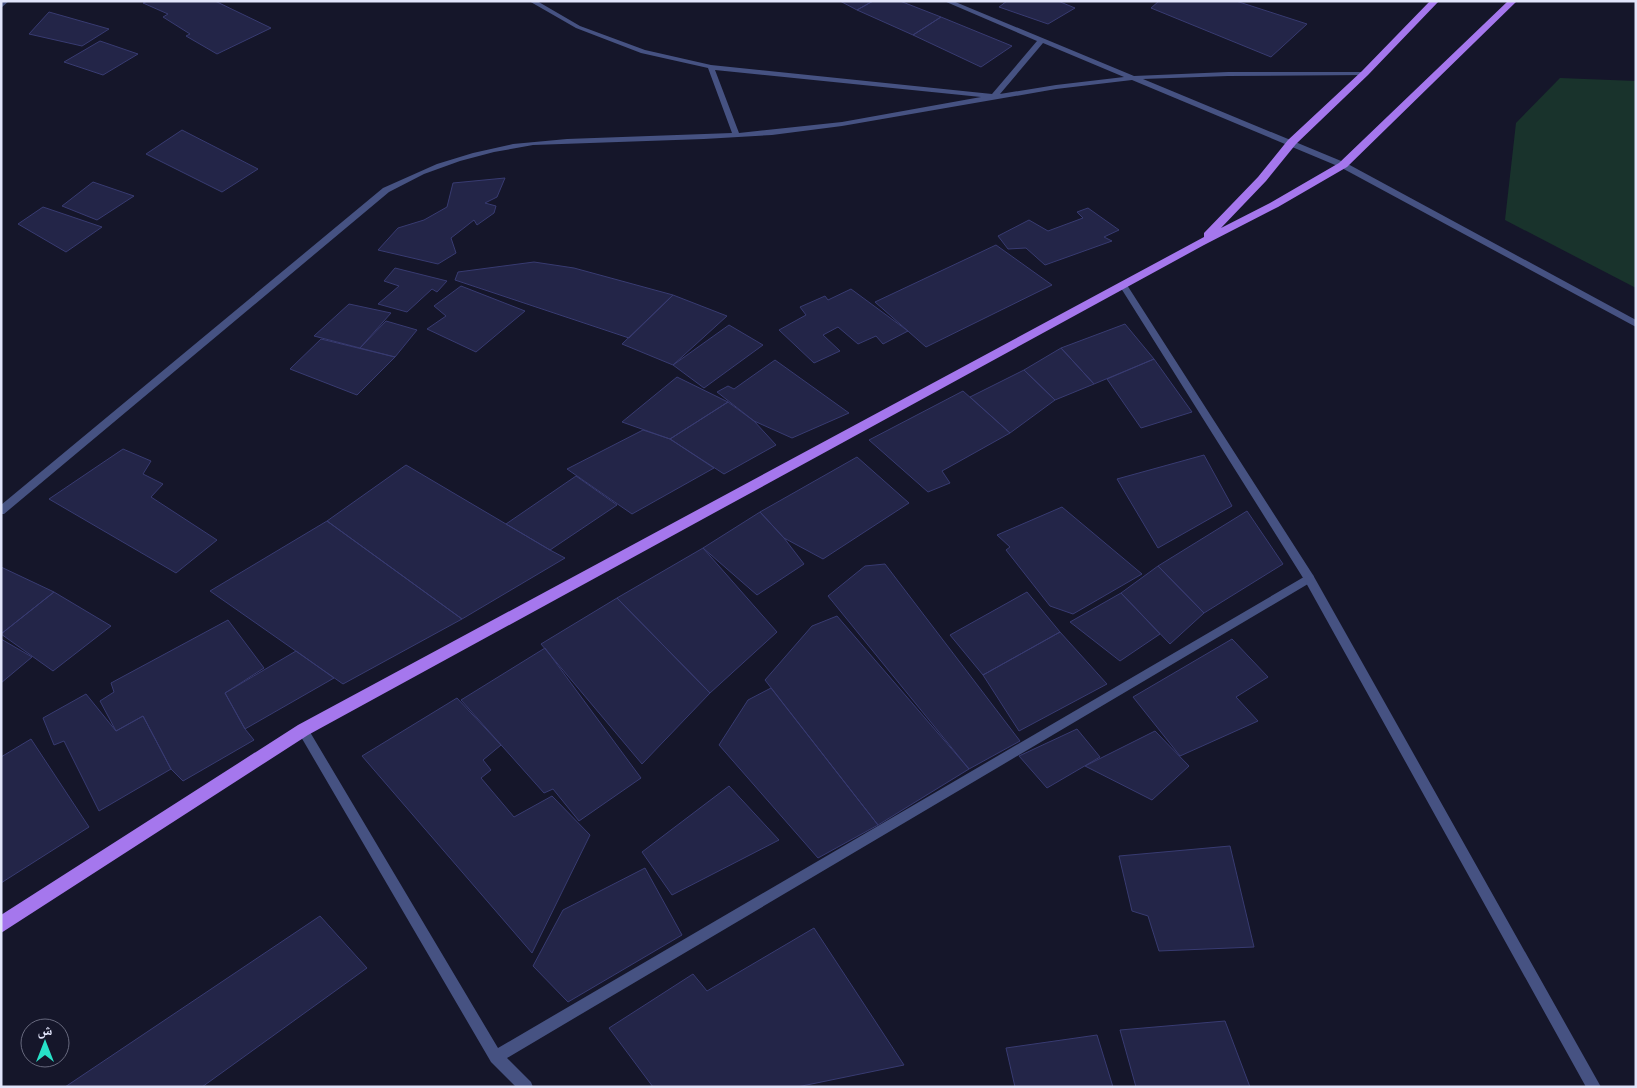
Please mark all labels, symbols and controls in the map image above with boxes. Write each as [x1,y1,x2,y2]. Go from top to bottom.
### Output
north arrow [20,1018,70,1068]
text: ش [38,1021,53,1039]

